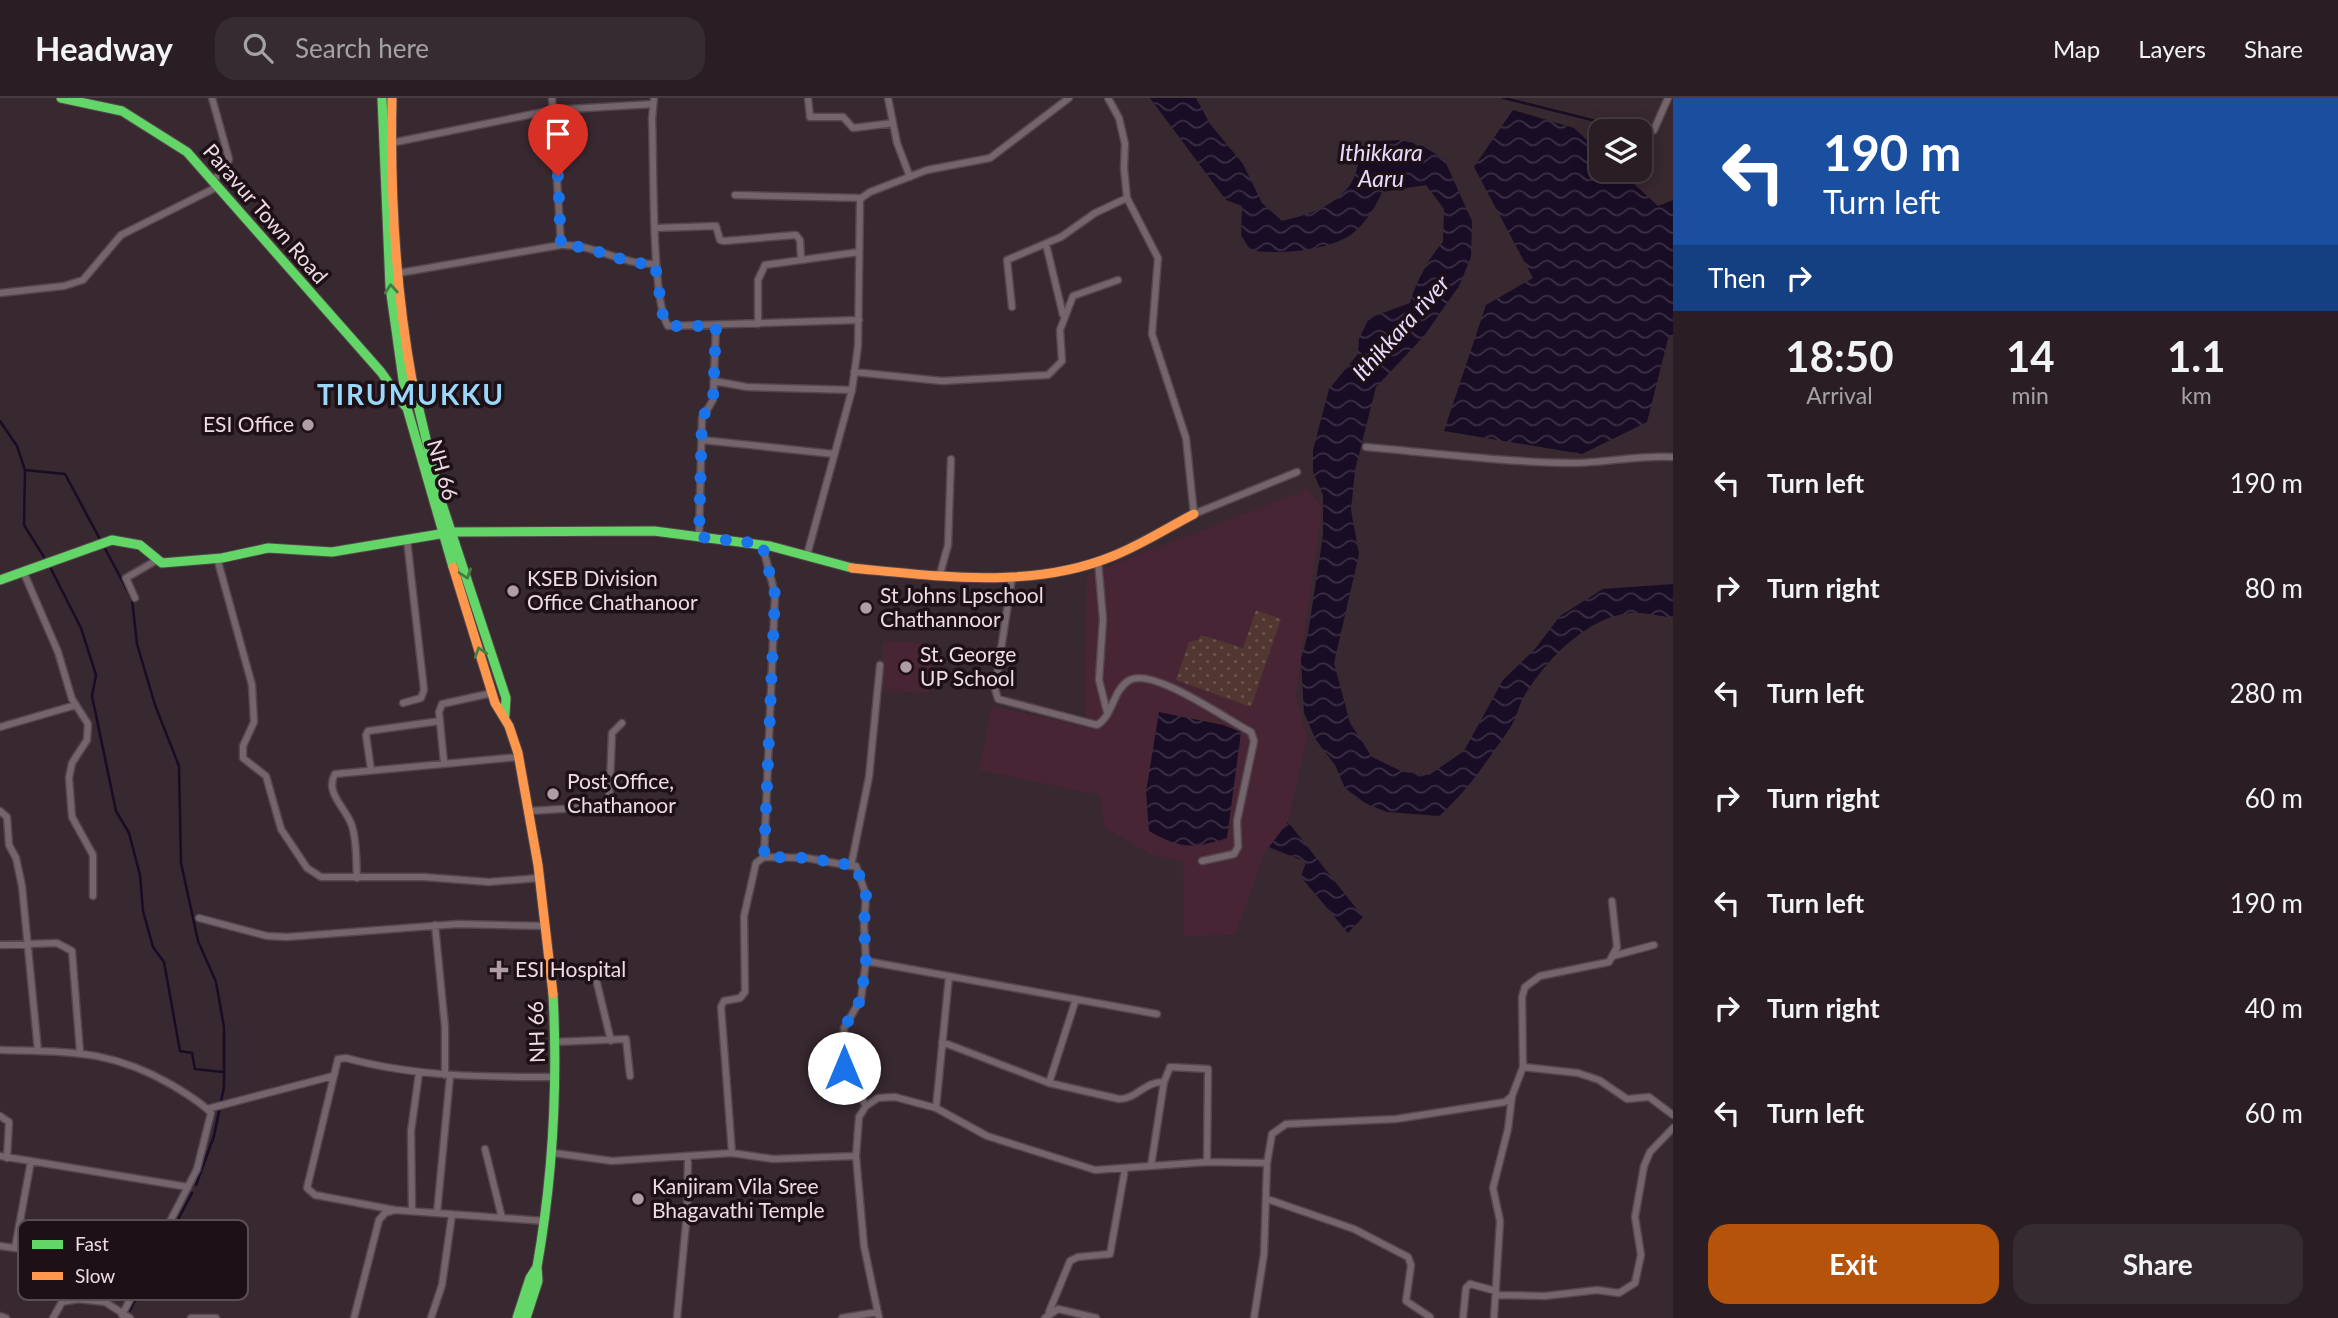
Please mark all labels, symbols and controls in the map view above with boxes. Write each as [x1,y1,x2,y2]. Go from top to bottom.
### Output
search box [215,17,705,80]
text: Headway [35,28,173,68]
icon: search [239,29,277,67]
text: Search here [295,32,429,64]
text: Map [2053,34,2100,63]
text: Layers [2138,34,2206,63]
text: Share [2244,34,2303,63]
pin [528,104,588,176]
icon: arrive [539,115,577,153]
map controls [1589,119,1652,182]
button: layers [1589,119,1652,182]
text: 190 m [1823,123,1961,181]
icon: left [1708,126,1799,217]
street label: Paravur Town Road [199,138,334,288]
water label: Ithikkara Aaru [1339,138,1423,192]
text: Turn left [1823,182,1940,221]
icon: right [1780,259,1818,297]
text: Then [1708,262,1766,294]
water label: Ithikkara river [1346,268,1455,386]
one-way arrow [383,284,398,295]
text: 18:50 [1785,331,1894,381]
text: 14 [2006,331,2055,381]
text: 1.1 [2167,331,2226,381]
district label: TIRUMUKKU [317,377,505,411]
text: Arrival [1806,381,1873,409]
text: min [2012,381,2049,409]
text: km [2181,381,2212,409]
place label: ESI Office [203,411,294,436]
marker: ESI Office [300,417,316,433]
street label: NH 66 [423,436,464,503]
icon: left [1708,464,1746,502]
text: Turn left [1767,467,1864,499]
text: 190 m [2230,467,2303,499]
place label: KSEB Division Office Chathanoor [527,565,698,614]
one-way arrow [458,567,472,580]
icon: right [1708,569,1746,607]
text: Turn right [1767,572,1880,604]
text: 80 m [2245,572,2303,604]
place label: St Johns Lpschool Chathannoor [880,582,1044,631]
marker: KSEB Division Office Chathanoor [505,583,521,599]
marker: St Johns Lpschool Chathannoor [858,600,874,616]
place label: St. George UP School [920,641,1016,690]
one-way arrow [473,646,488,658]
marker: St. George UP School [898,659,914,675]
icon: left [1708,674,1746,712]
text: Turn left [1767,677,1864,709]
text: 280 m [2230,677,2303,709]
place label: Post Office, Chathanoor [567,768,676,817]
icon: right [1708,779,1746,817]
text: Turn right [1767,782,1880,814]
text: 60 m [2245,782,2303,814]
marker: Post Office, Chathanoor [545,786,561,802]
icon: left [1708,884,1746,922]
text: Turn left [1767,887,1864,919]
text: 190 m [2230,887,2303,919]
place label: ESI Hospital [515,956,626,981]
marker: ESI Hospital [489,960,509,980]
icon: right [1708,989,1746,1027]
text: Turn right [1767,992,1880,1024]
text: 40 m [2245,992,2303,1024]
street label: NH 66 [522,1001,549,1063]
position arrow [807,1031,881,1105]
icon: left [1708,1094,1746,1132]
text: Turn left [1767,1097,1864,1129]
text: 60 m [2245,1097,2303,1129]
place label: Kanjiram Vila Sree Bhagavathi Temple [652,1173,825,1222]
marker: Kanjiram Vila Sree Bhagavathi Temple [630,1191,646,1207]
legend [18,1220,248,1300]
button: Exit [1708,1224,1999,1304]
button: Share [2013,1224,2303,1304]
text: Fast [75,1232,109,1255]
text: Slow [75,1264,115,1287]

